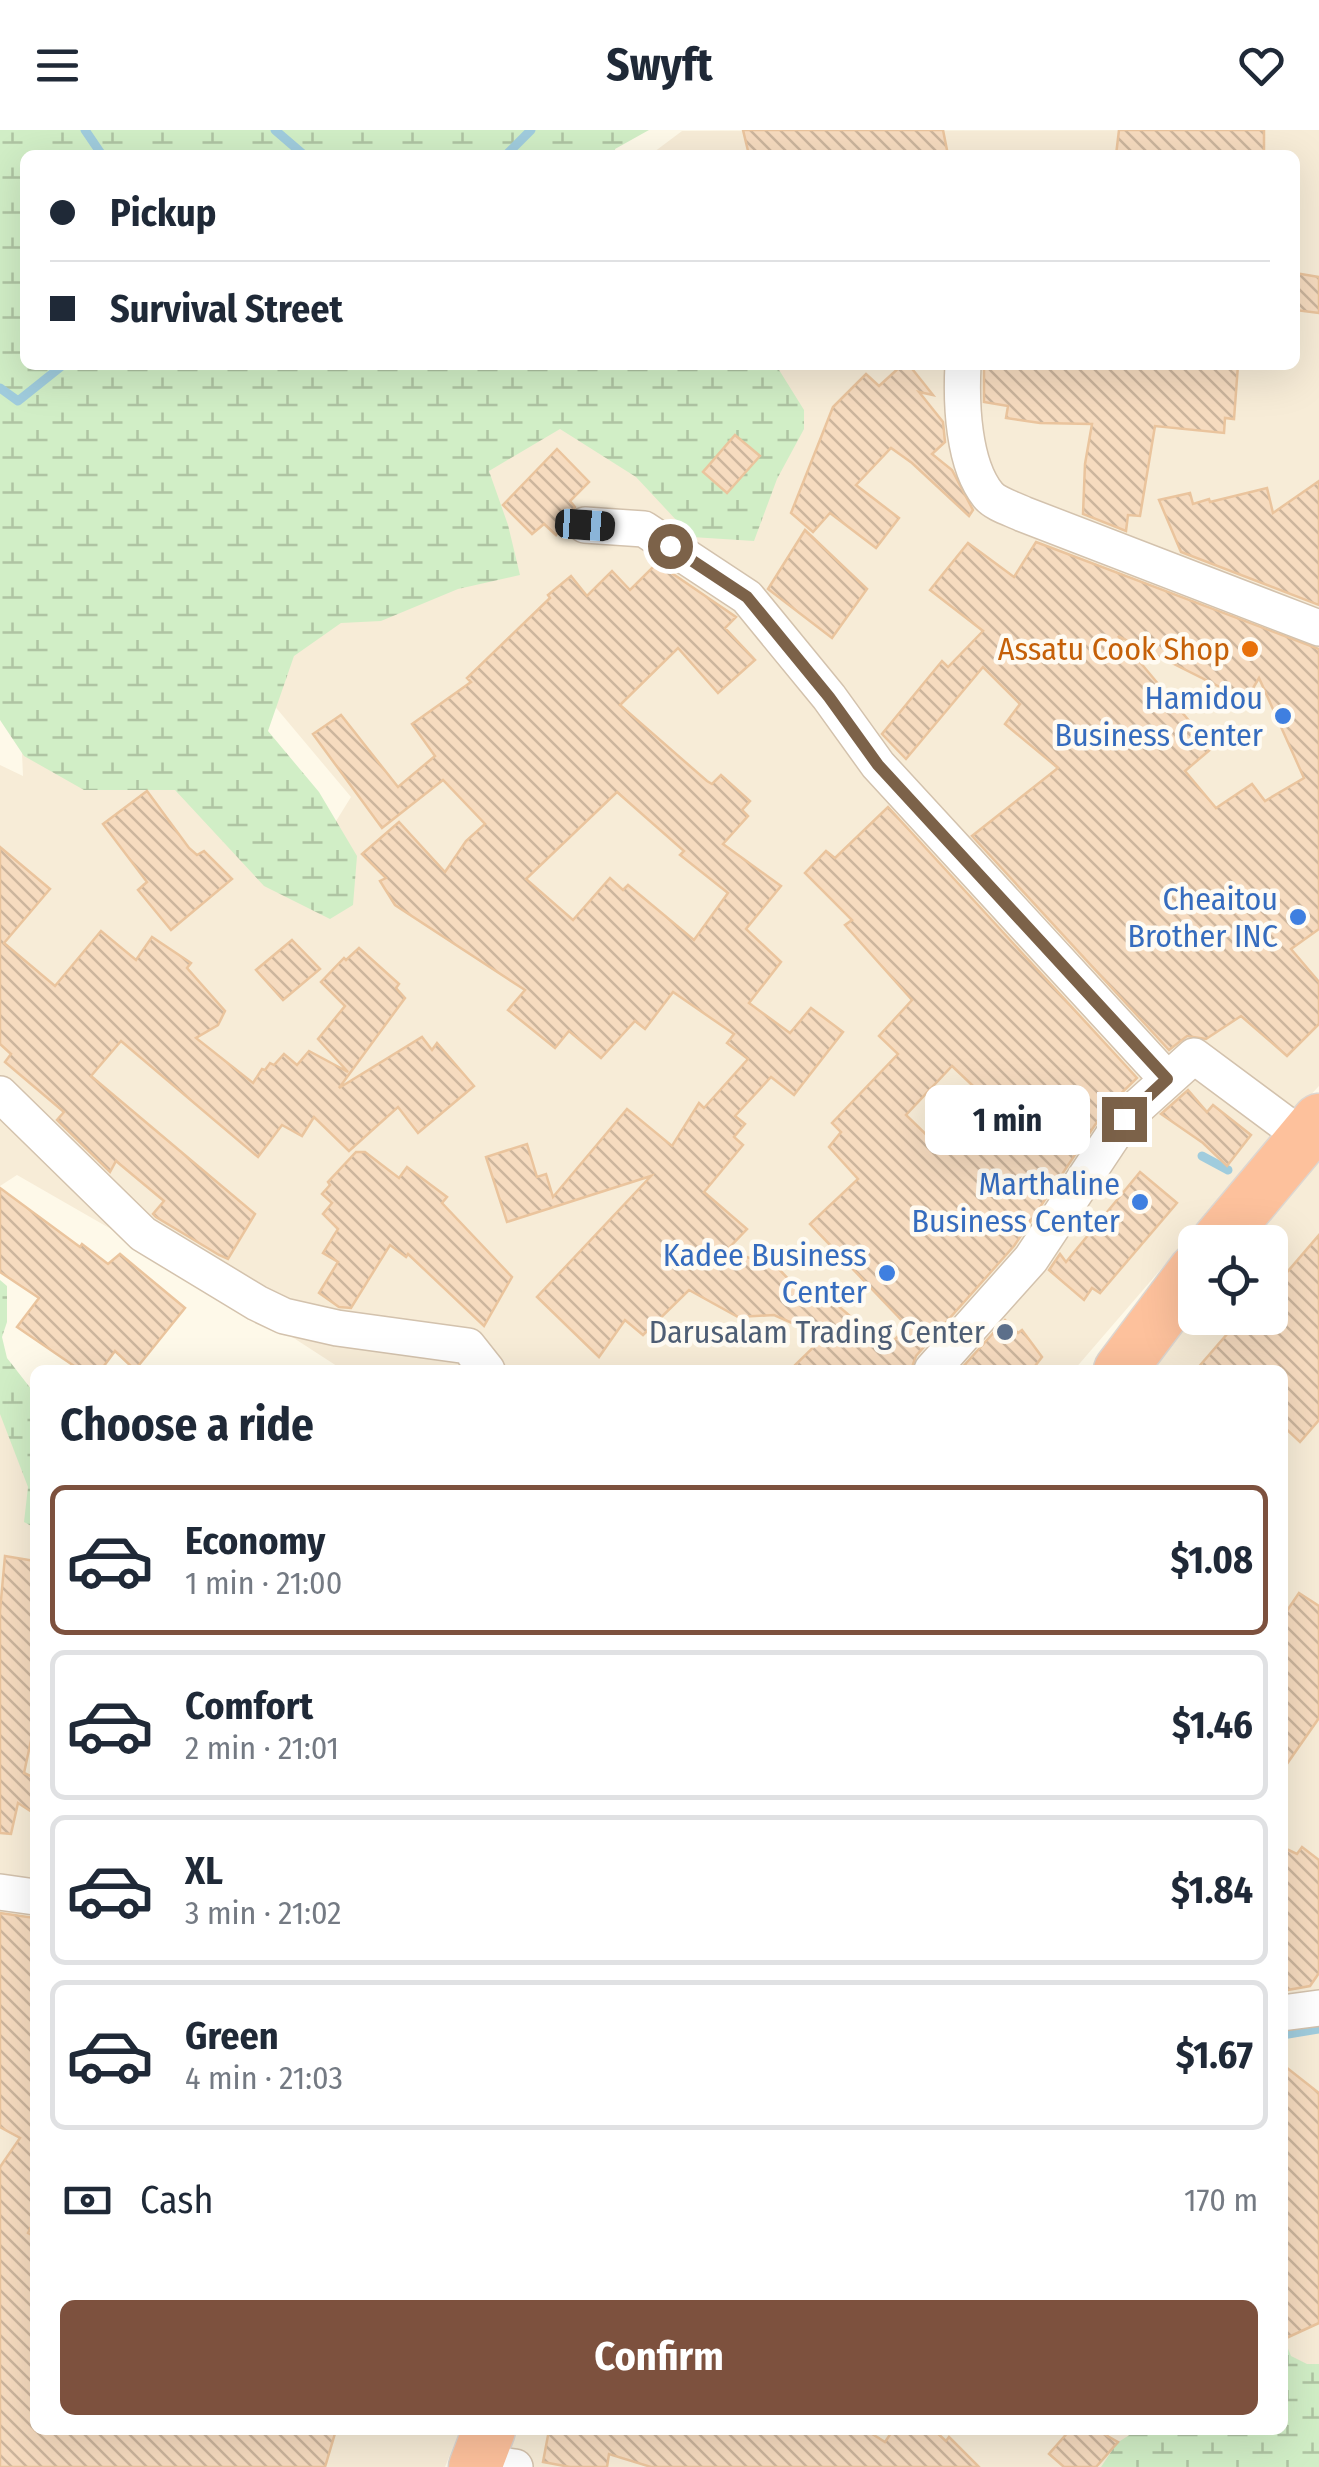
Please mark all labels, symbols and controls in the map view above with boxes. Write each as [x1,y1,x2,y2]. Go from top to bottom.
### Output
icon: menu [30,38,85,93]
text: Swyft [606,38,713,92]
icon: heart [1234,38,1289,93]
text: Pickup [110,190,216,236]
text: Survival Street [110,286,343,332]
car [554,508,616,542]
route start [648,524,693,569]
place label: Assatu Cook Shop [998,630,1230,668]
marker: Assatu Cook Shop [1239,638,1261,660]
place label: Hamidou Business Center [1055,679,1263,754]
marker: Hamidou Business Center [1272,705,1294,727]
place label: Cheaitou Brother INC [1128,880,1278,955]
marker: Cheaitou Brother INC [1287,906,1309,928]
callout: 1 min [924,1084,1089,1154]
route end [1102,1097,1147,1142]
text: 1 min [973,1101,1042,1139]
place label: Marthaline Business Center [912,1165,1120,1240]
marker: Marthaline Business Center [1129,1191,1151,1213]
map controls [1178,1225,1288,1335]
button: locate [1178,1225,1288,1335]
place label: Kadee Business Center [663,1236,867,1311]
marker: Kadee Business Center [876,1262,898,1284]
place label: Darusalam Trading Center [649,1313,985,1351]
marker: Darusalam Trading Center [994,1321,1016,1343]
text: Choose a ride [60,1398,314,1452]
icon: car [65,1515,155,1605]
text: Economy [185,1518,325,1564]
text: $1.08 [1170,1537,1253,1583]
text: 1 min · 21:00 [185,1564,342,1602]
icon: car [65,1680,155,1770]
text: Comfort [185,1683,313,1729]
text: $1.46 [1172,1702,1253,1748]
text: 2 min · 21:01 [185,1729,339,1767]
icon: car [65,1845,155,1935]
text: XL [185,1848,223,1894]
text: $1.84 [1171,1867,1253,1913]
text: 3 min · 21:02 [185,1894,341,1932]
icon: car [65,2010,155,2100]
text: Green [185,2013,279,2059]
text: $1.67 [1176,2032,1253,2078]
text: 4 min · 21:03 [185,2059,343,2097]
icon: cash [60,2173,115,2228]
text: Cash [140,2177,214,2223]
text: 170 m [1184,2181,1258,2219]
button: Confirm [60,2300,1258,2415]

